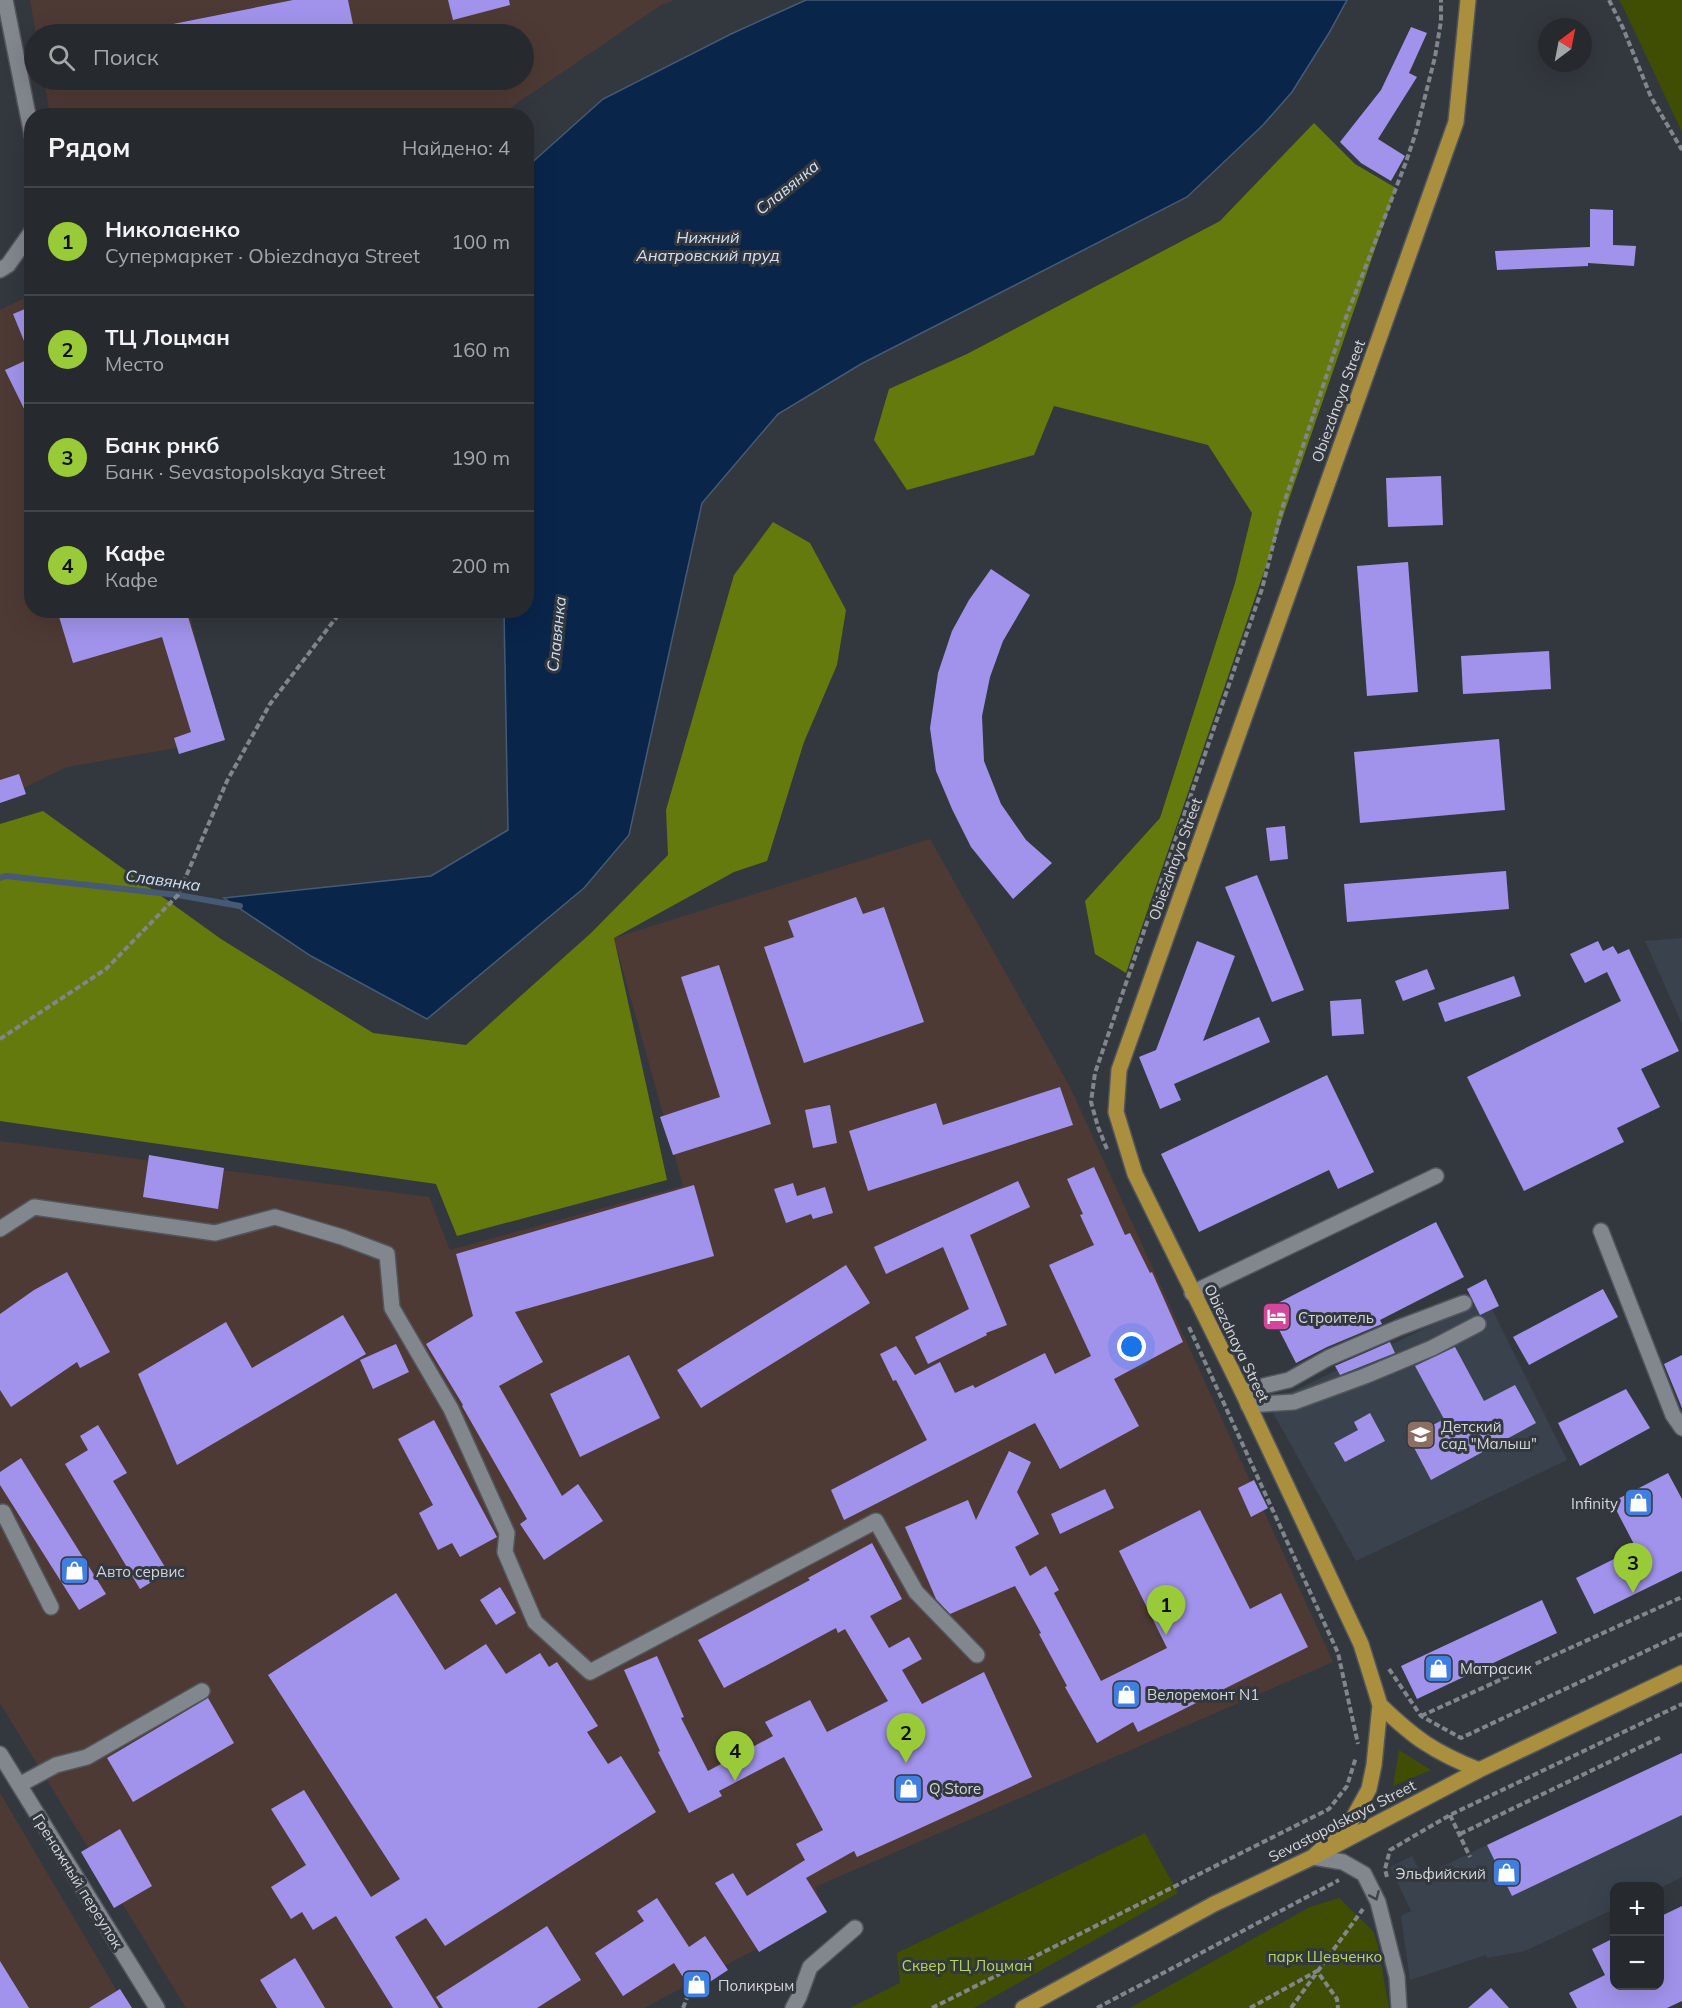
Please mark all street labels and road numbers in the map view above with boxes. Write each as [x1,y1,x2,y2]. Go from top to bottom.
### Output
street label: Obiezdnaya Street [1307,337,1369,465]
street label: Obiezdnaya Street [1144,795,1206,923]
street label: Obiezdnaya Street [1200,1281,1274,1405]
street label: Sevastopolskaya Street [1265,1776,1419,1866]
street label: Гренажный переулок [29,1810,128,1953]

